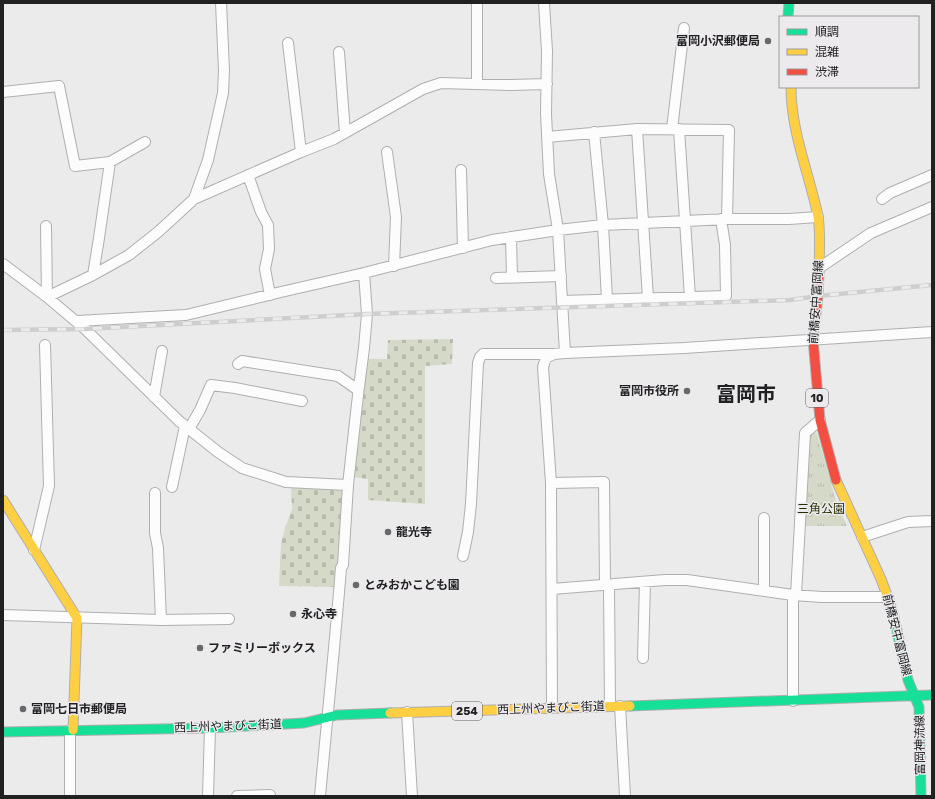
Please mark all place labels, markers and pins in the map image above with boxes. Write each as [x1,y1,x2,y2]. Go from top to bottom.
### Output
place label: 富岡小沢郵便局 [676,34,760,48]
marker: 富岡小沢郵便局 [763,36,773,46]
place label: 富岡市役所 [619,384,679,398]
marker: 富岡市役所 [682,386,692,396]
place label: 龍光寺 [396,525,432,539]
marker: 龍光寺 [383,527,393,537]
place label: とみおかこども園 [364,578,460,592]
marker: とみおかこども園 [351,580,361,590]
place label: 永心寺 [301,607,337,621]
marker: 永心寺 [288,609,298,619]
place label: ファミリーボックス [208,641,316,655]
marker: ファミリーボックス [195,643,205,653]
place label: 富岡七日市郵便局 [31,702,127,716]
marker: 富岡七日市郵便局 [18,704,28,714]

